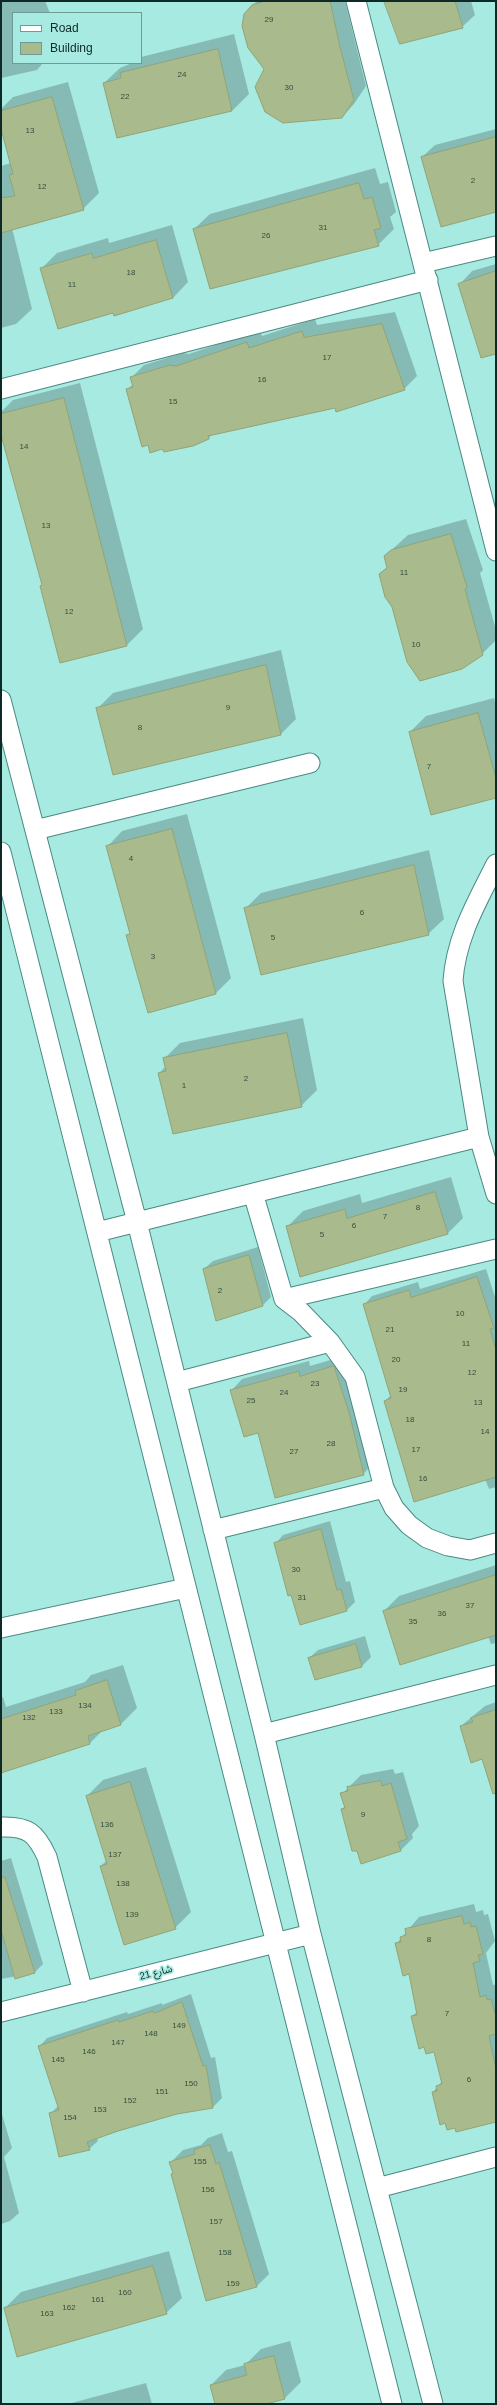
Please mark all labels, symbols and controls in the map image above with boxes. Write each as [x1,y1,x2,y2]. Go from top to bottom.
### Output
legend [12,12,142,64]
house number: 29 [265,15,273,25]
text: Road [50,21,79,35]
text: Building [50,41,93,55]
house number: 24 [178,70,186,80]
house number: 30 [285,83,293,93]
house number: 22 [121,92,129,102]
house number: 13 [26,126,34,136]
house number: 2 [471,176,475,186]
house number: 12 [38,182,46,192]
house number: 31 [319,223,327,233]
house number: 26 [262,231,270,241]
house number: 18 [127,268,135,278]
house number: 11 [68,280,76,290]
house number: 17 [323,353,331,363]
house number: 16 [258,375,266,385]
house number: 15 [169,397,177,407]
house number: 14 [20,442,28,452]
house number: 13 [42,521,50,531]
house number: 11 [400,568,408,578]
house number: 12 [65,607,73,617]
house number: 10 [412,640,420,650]
house number: 9 [226,703,230,713]
house number: 8 [138,723,142,733]
house number: 7 [427,762,431,772]
house number: 4 [129,854,133,864]
house number: 6 [360,908,364,918]
house number: 5 [271,933,275,943]
house number: 3 [151,952,155,962]
house number: 2 [244,1074,248,1084]
house number: 1 [182,1081,186,1091]
house number: 8 [416,1203,420,1213]
house number: 7 [383,1212,387,1222]
house number: 6 [352,1221,356,1231]
house number: 5 [320,1230,324,1240]
house number: 2 [218,1286,222,1296]
house number: 10 [456,1309,464,1319]
house number: 21 [386,1325,394,1335]
house number: 11 [462,1339,470,1349]
house number: 20 [392,1355,400,1365]
house number: 12 [468,1368,476,1378]
house number: 23 [311,1379,319,1389]
house number: 19 [399,1385,407,1395]
house number: 24 [280,1388,288,1398]
house number: 25 [247,1396,255,1406]
house number: 13 [474,1398,482,1408]
house number: 18 [406,1415,414,1425]
house number: 14 [481,1427,489,1437]
house number: 28 [327,1439,335,1449]
house number: 17 [412,1445,420,1455]
house number: 27 [290,1447,298,1457]
house number: 16 [419,1474,427,1484]
house number: 30 [292,1565,300,1575]
house number: 31 [298,1593,306,1603]
house number: 37 [466,1601,474,1611]
house number: 36 [438,1609,446,1619]
house number: 35 [409,1617,417,1627]
house number: 134 [78,1701,92,1711]
house number: 133 [49,1707,63,1717]
house number: 132 [22,1713,36,1723]
house number: 9 [361,1810,365,1820]
house number: 136 [100,1820,114,1830]
house number: 137 [108,1850,122,1860]
house number: 138 [116,1879,130,1889]
house number: 139 [125,1910,139,1920]
house number: 8 [427,1935,431,1945]
street label: شارع 21 [138,1963,174,1983]
house number: 7 [445,2009,449,2019]
house number: 149 [172,2021,186,2031]
house number: 148 [144,2029,158,2039]
house number: 147 [111,2038,125,2048]
house number: 146 [82,2047,96,2057]
house number: 145 [51,2055,65,2065]
house number: 6 [467,2075,471,2085]
house number: 150 [184,2079,198,2089]
house number: 151 [155,2087,169,2097]
house number: 152 [123,2096,137,2106]
house number: 153 [93,2105,107,2115]
house number: 154 [63,2113,77,2123]
house number: 155 [193,2157,207,2167]
house number: 156 [201,2185,215,2195]
house number: 157 [209,2217,223,2227]
house number: 158 [218,2248,232,2258]
house number: 159 [226,2279,240,2289]
house number: 160 [118,2288,132,2298]
house number: 161 [91,2295,105,2305]
house number: 162 [62,2303,76,2313]
house number: 163 [40,2309,54,2319]

